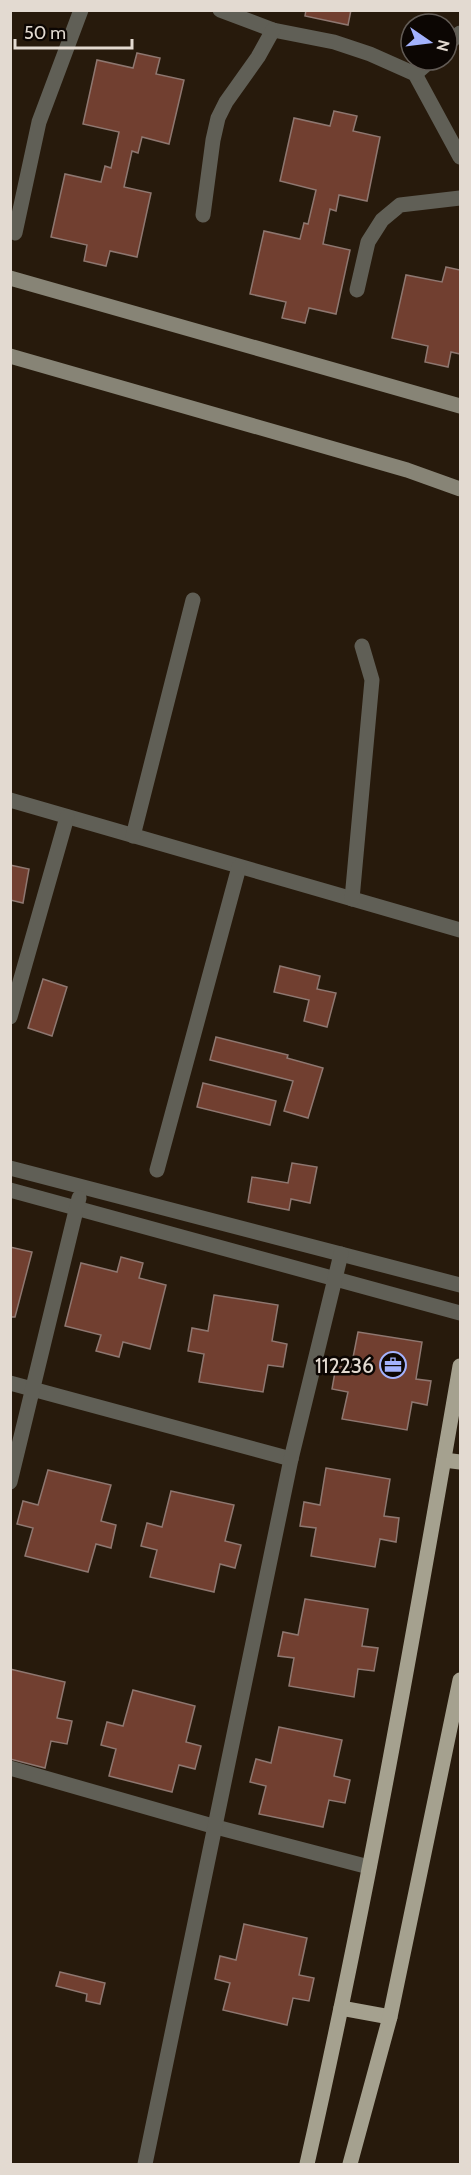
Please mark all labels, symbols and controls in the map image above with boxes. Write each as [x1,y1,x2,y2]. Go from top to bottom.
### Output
scale bar [15,12,132,50]
north arrow [399,12,459,72]
text: 50 m [24,22,66,44]
text: N [432,38,454,53]
office icon: 112236 [378,1350,408,1380]
place label: 112236 [315,1353,374,1378]

